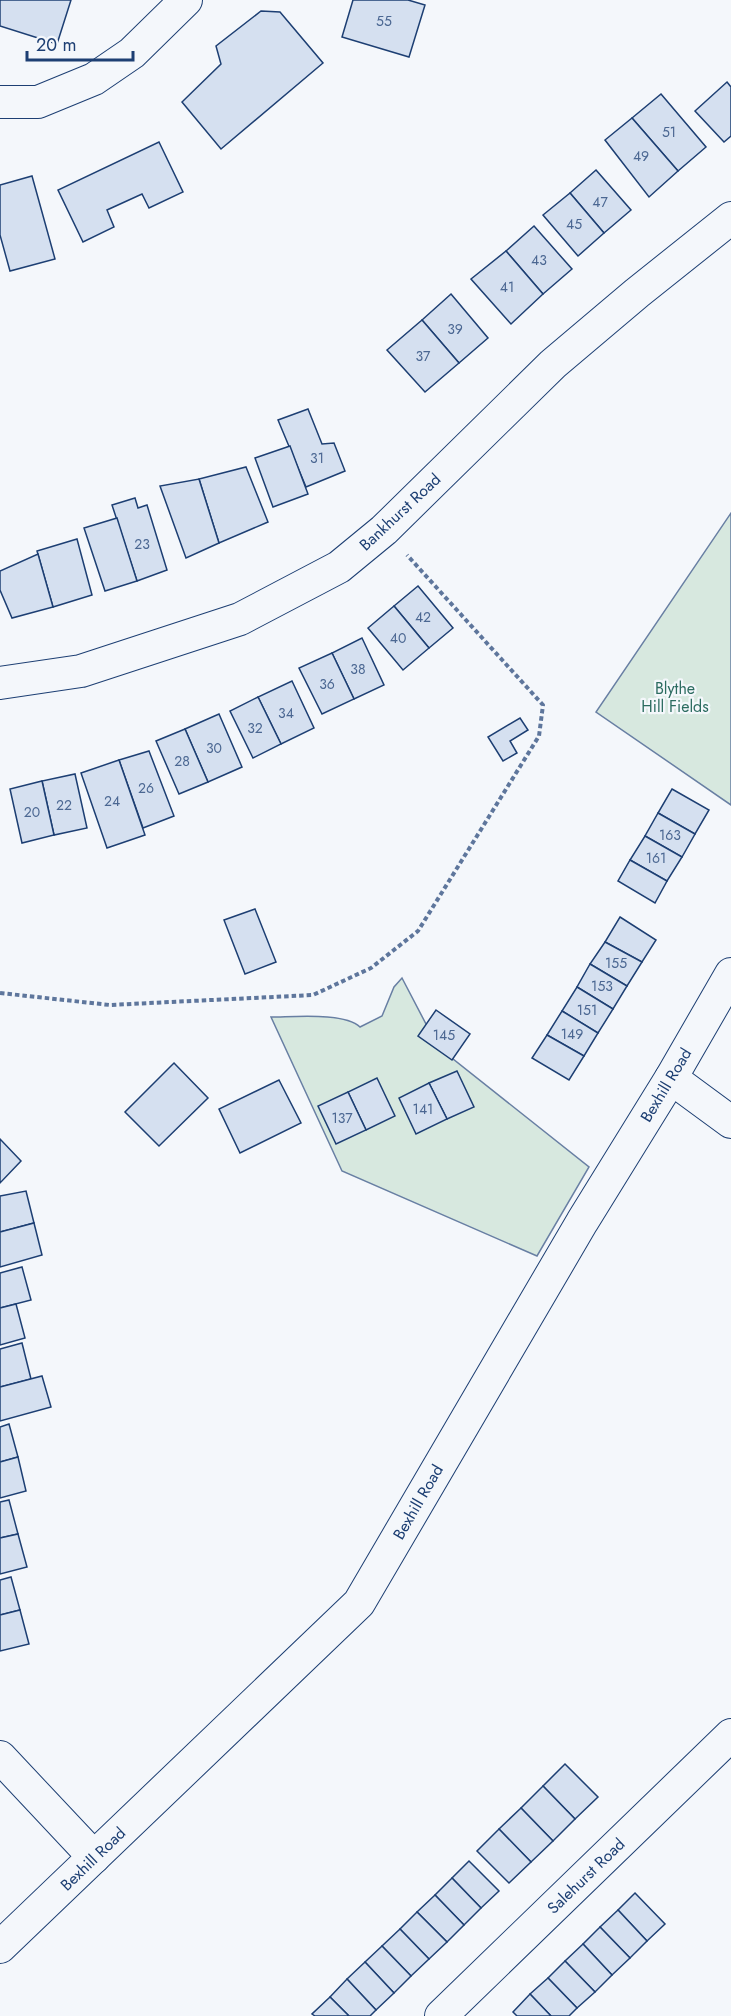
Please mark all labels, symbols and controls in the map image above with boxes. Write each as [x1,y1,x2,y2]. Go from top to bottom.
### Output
house number: 55 [376,11,392,31]
scale bar [27,24,134,62]
text: 20 m [36,32,76,58]
house number: 51 [662,122,676,142]
house number: 49 [633,146,649,166]
house number: 47 [592,192,608,212]
house number: 45 [566,214,582,234]
house number: 43 [531,250,547,270]
house number: 41 [500,277,514,297]
house number: 39 [447,319,463,339]
house number: 37 [416,346,431,366]
house number: 31 [310,448,324,468]
street label: Bankhurst Road [354,468,446,556]
house number: 23 [134,534,150,554]
house number: 42 [415,607,431,627]
house number: 40 [390,628,406,648]
house number: 38 [350,659,366,679]
house number: 36 [319,674,335,694]
park label: Blythe Hill Fields [641,677,709,718]
house number: 34 [278,703,294,723]
house number: 32 [247,718,263,738]
house number: 30 [206,738,222,758]
house number: 28 [174,751,190,771]
house number: 26 [138,778,154,798]
house number: 24 [104,791,120,811]
house number: 22 [56,795,72,815]
house number: 20 [24,802,40,822]
house number: 163 [659,825,681,845]
house number: 161 [646,848,666,868]
house number: 155 [605,953,627,973]
house number: 153 [591,976,613,996]
house number: 151 [577,1000,597,1020]
house number: 149 [561,1024,583,1044]
house number: 145 [433,1025,455,1045]
street label: Bexhill Road [635,1044,697,1126]
house number: 141 [413,1099,433,1119]
house number: 137 [331,1108,353,1128]
street label: Bexhill Road [387,1460,449,1544]
street label: Bexhill Road [55,1822,131,1896]
street label: Salehurst Road [542,1833,630,1919]

